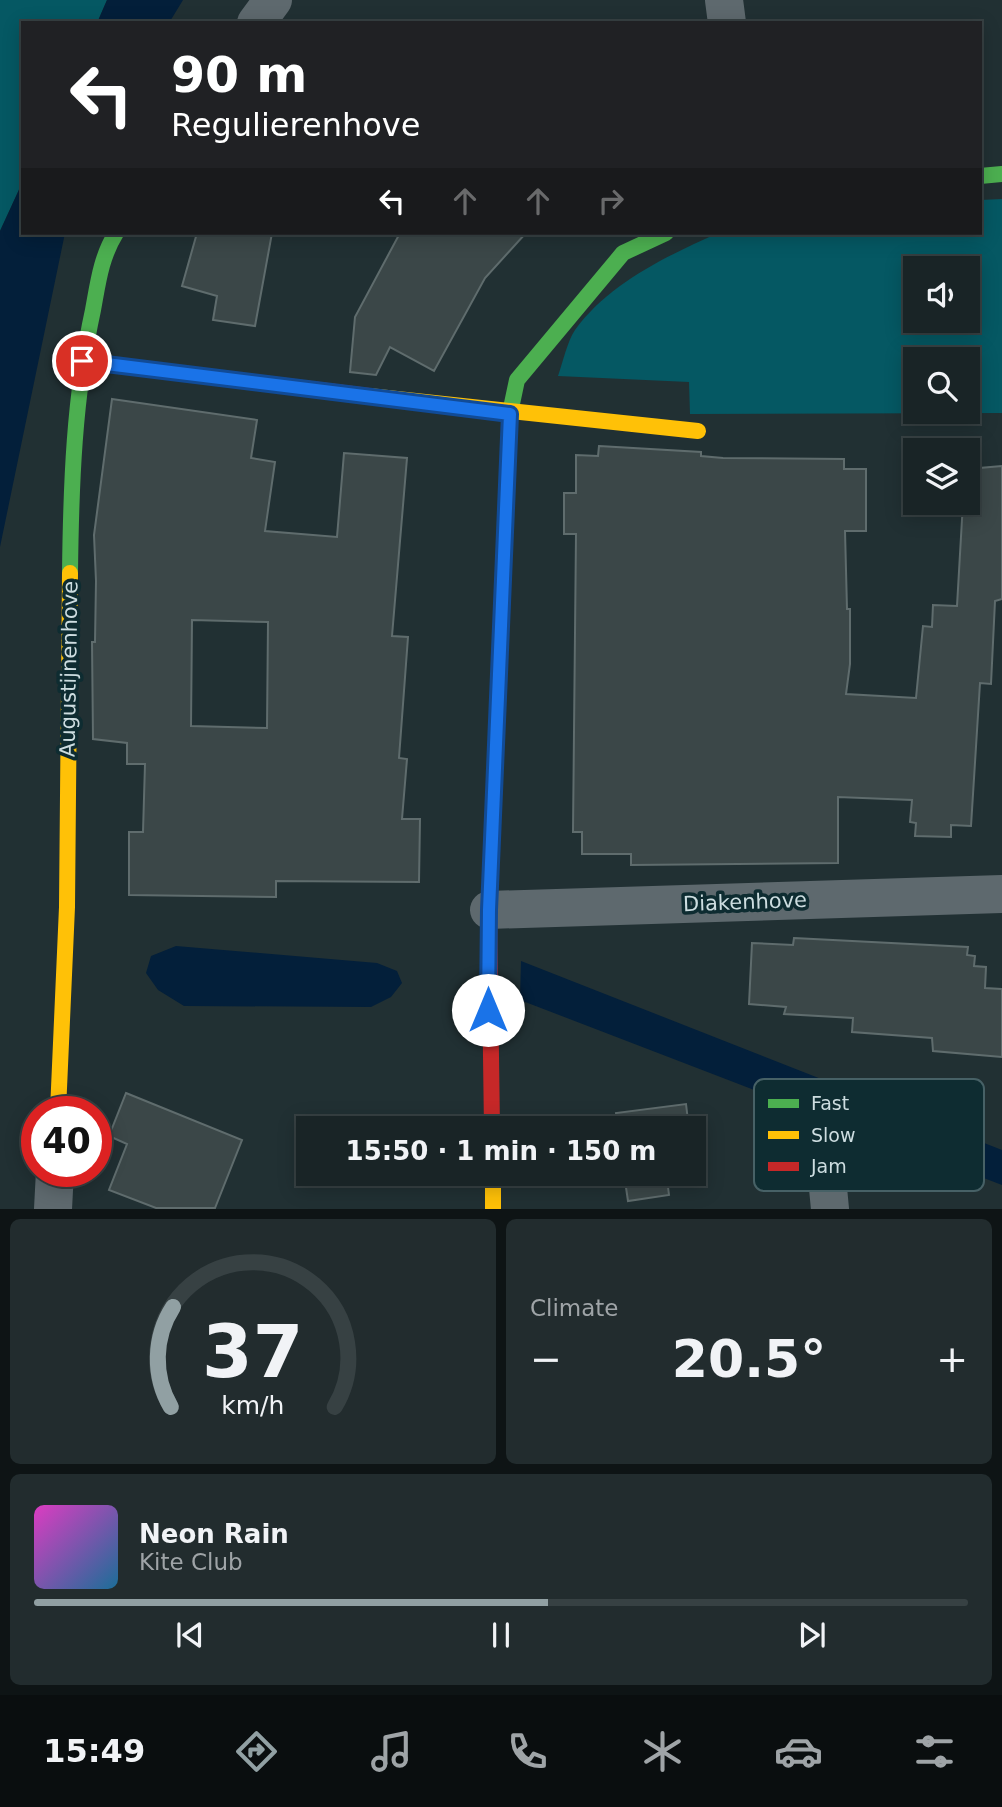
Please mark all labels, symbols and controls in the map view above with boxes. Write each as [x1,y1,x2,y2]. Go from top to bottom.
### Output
text: 90 m [171,47,307,104]
icon: left [56,49,147,140]
text: Regulierenhove [171,106,420,144]
icon: left [373,182,411,220]
icon: ahead [446,182,484,220]
icon: ahead [519,182,557,220]
icon: right [592,182,630,220]
map controls [903,256,980,515]
button: sound [903,256,980,333]
pin [52,331,112,391]
icon: arrive [63,342,101,380]
button: search [903,347,980,424]
button: layers [903,438,980,515]
street label: Augustijnenhove [55,581,83,757]
street label: Diakenhove [683,888,807,916]
position arrow [451,973,525,1047]
legend [754,1079,984,1191]
text: Fast [811,1092,849,1114]
speed limit sign: 40 [21,1096,112,1187]
text: Slow [811,1124,856,1146]
text: 15:50 · 1 min · 150 m [346,1136,656,1166]
text: Jam [810,1155,847,1177]
text: Climate [530,1295,619,1321]
text: 37 [202,1310,304,1395]
text: 20.5° [672,1329,826,1389]
text: − [530,1337,562,1381]
text: + [936,1337,968,1381]
text: km/h [221,1391,285,1420]
text: Neon Rain [139,1519,289,1549]
text: Kite Club [139,1549,243,1575]
icon: previous [171,1616,209,1654]
icon: pause [482,1616,520,1654]
icon: next [793,1616,831,1654]
icon: directions [232,1727,281,1776]
icon: music [367,1727,416,1776]
icon: phone [503,1727,552,1776]
icon: climate [638,1727,687,1776]
icon: car [774,1727,823,1776]
icon: filters [910,1727,959,1776]
text: 15:49 [43,1732,145,1770]

